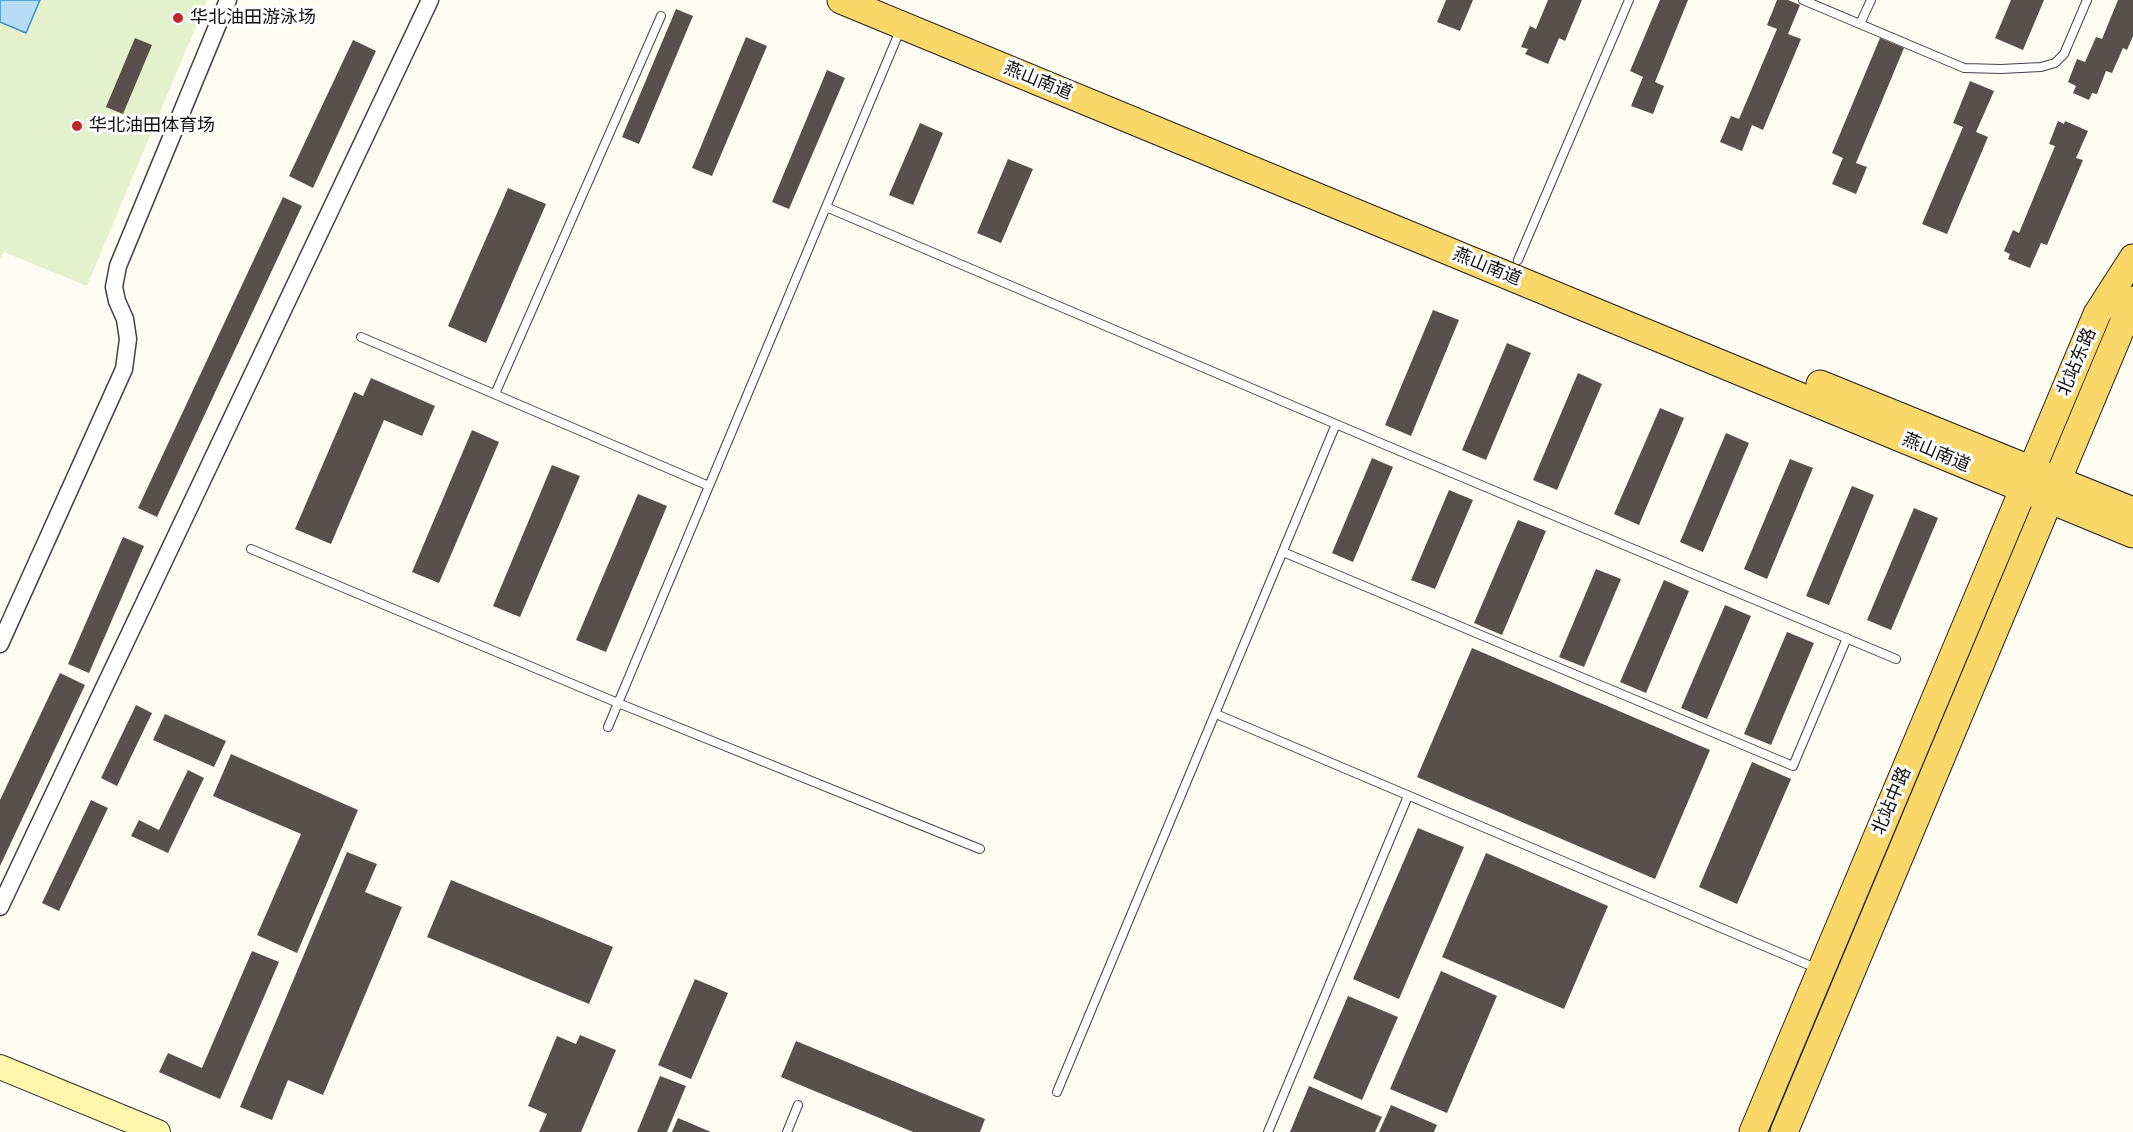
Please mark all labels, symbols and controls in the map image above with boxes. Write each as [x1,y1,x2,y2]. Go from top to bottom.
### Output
place label: 华北油田游泳场 [190,7,316,29]
marker: 华北油田游泳场 [171,11,185,25]
street label: 燕山南道 [1001,58,1075,104]
place label: 华北油田体育场 [89,115,215,137]
marker: 华北油田体育场 [70,119,84,133]
street label: 燕山南道 [1450,244,1524,290]
street label: 北站东路 [2053,325,2101,399]
street label: 燕山南道 [1899,429,1973,477]
street label: 北站中路 [1868,764,1916,838]

